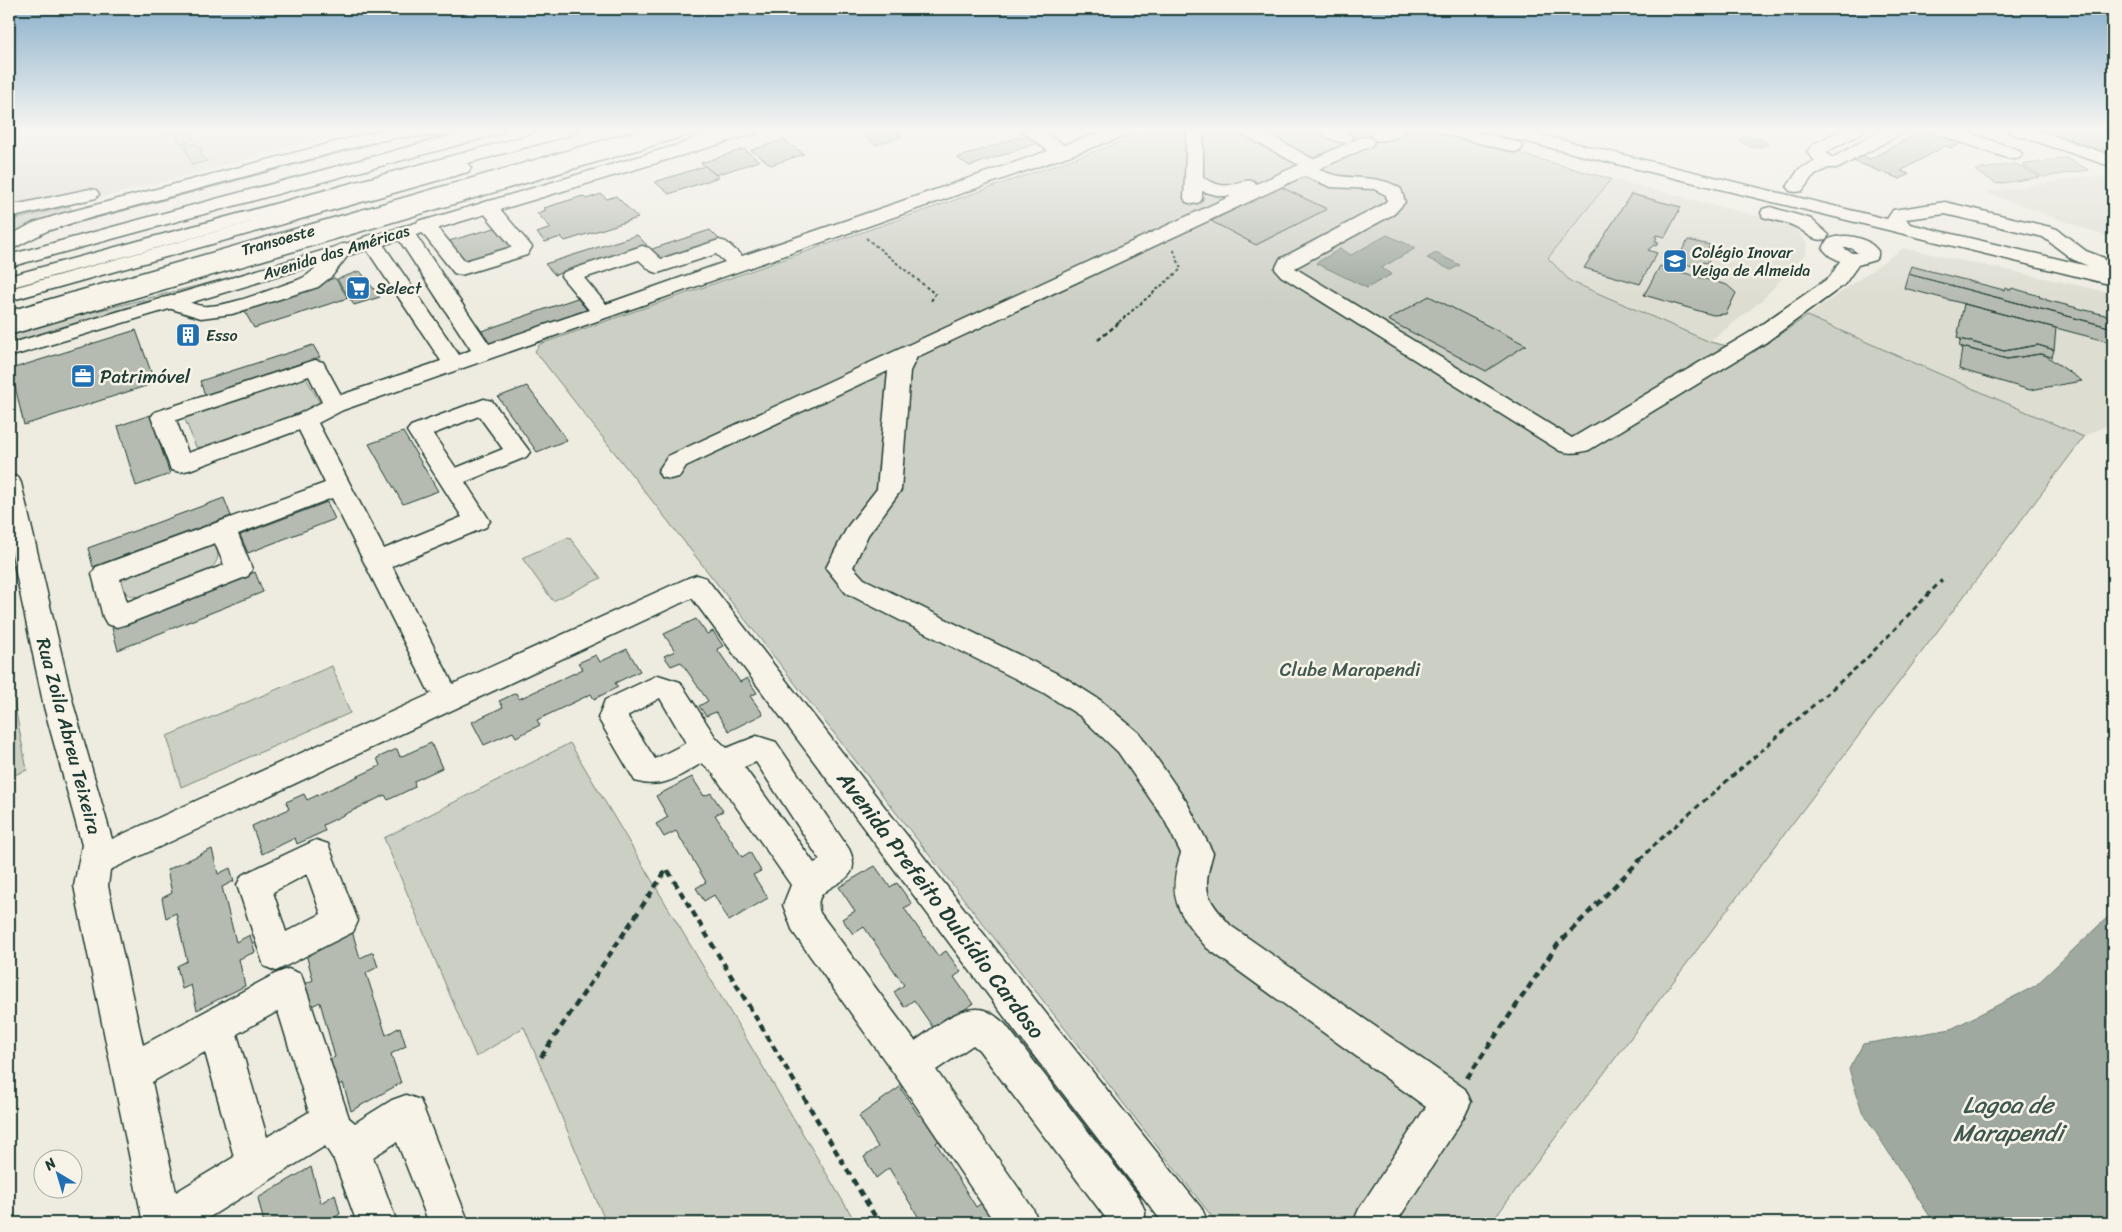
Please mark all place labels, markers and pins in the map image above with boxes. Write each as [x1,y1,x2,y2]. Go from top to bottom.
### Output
place label: Colégio Inovar Veiga de Almeida [1692,238,1810,285]
school or university icon: Colégio Inovar Veiga de Almeida [1662,248,1688,274]
place label: Select [376,274,422,303]
supermarket icon: Select [345,275,371,301]
place label: Esso [206,321,238,350]
building icon: Esso [175,322,201,348]
place label: Patrimóvel [100,360,191,393]
office icon: Patrimóvel [70,363,96,389]

